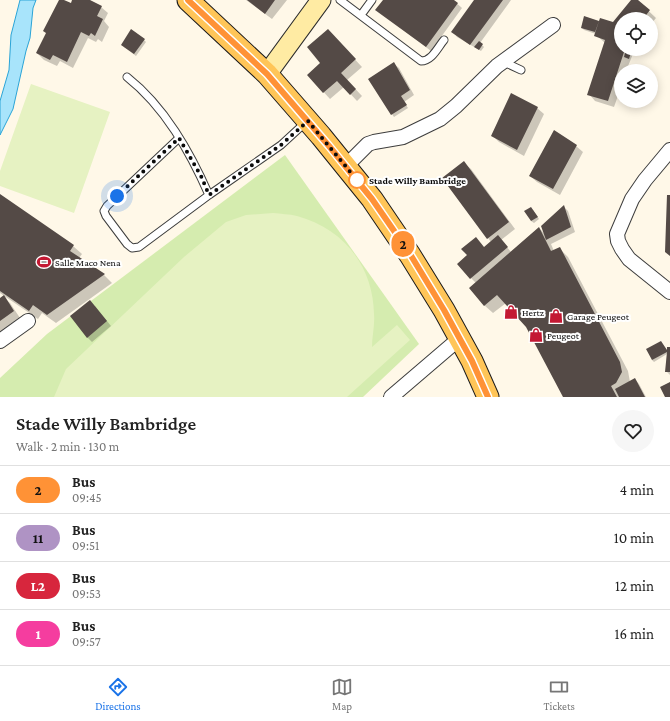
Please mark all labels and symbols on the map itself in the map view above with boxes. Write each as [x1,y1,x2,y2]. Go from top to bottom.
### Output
marker: Stade Willy Bambridge [348,171,366,189]
place label: Stade Willy Bambridge [369,175,466,186]
your location [107,186,127,206]
line badge: 2 [390,231,416,257]
sports icon: Salle Maco Nena [36,254,52,270]
place label: Salle Maco Nena [55,257,121,268]
shop icon: Hertz [503,304,519,320]
place label: Hertz [522,307,544,318]
shop icon: Garage Peugeot [548,308,564,324]
place label: Garage Peugeot [567,311,630,322]
shop icon: Peugeot [528,327,544,343]
place label: Peugeot [547,330,580,341]

